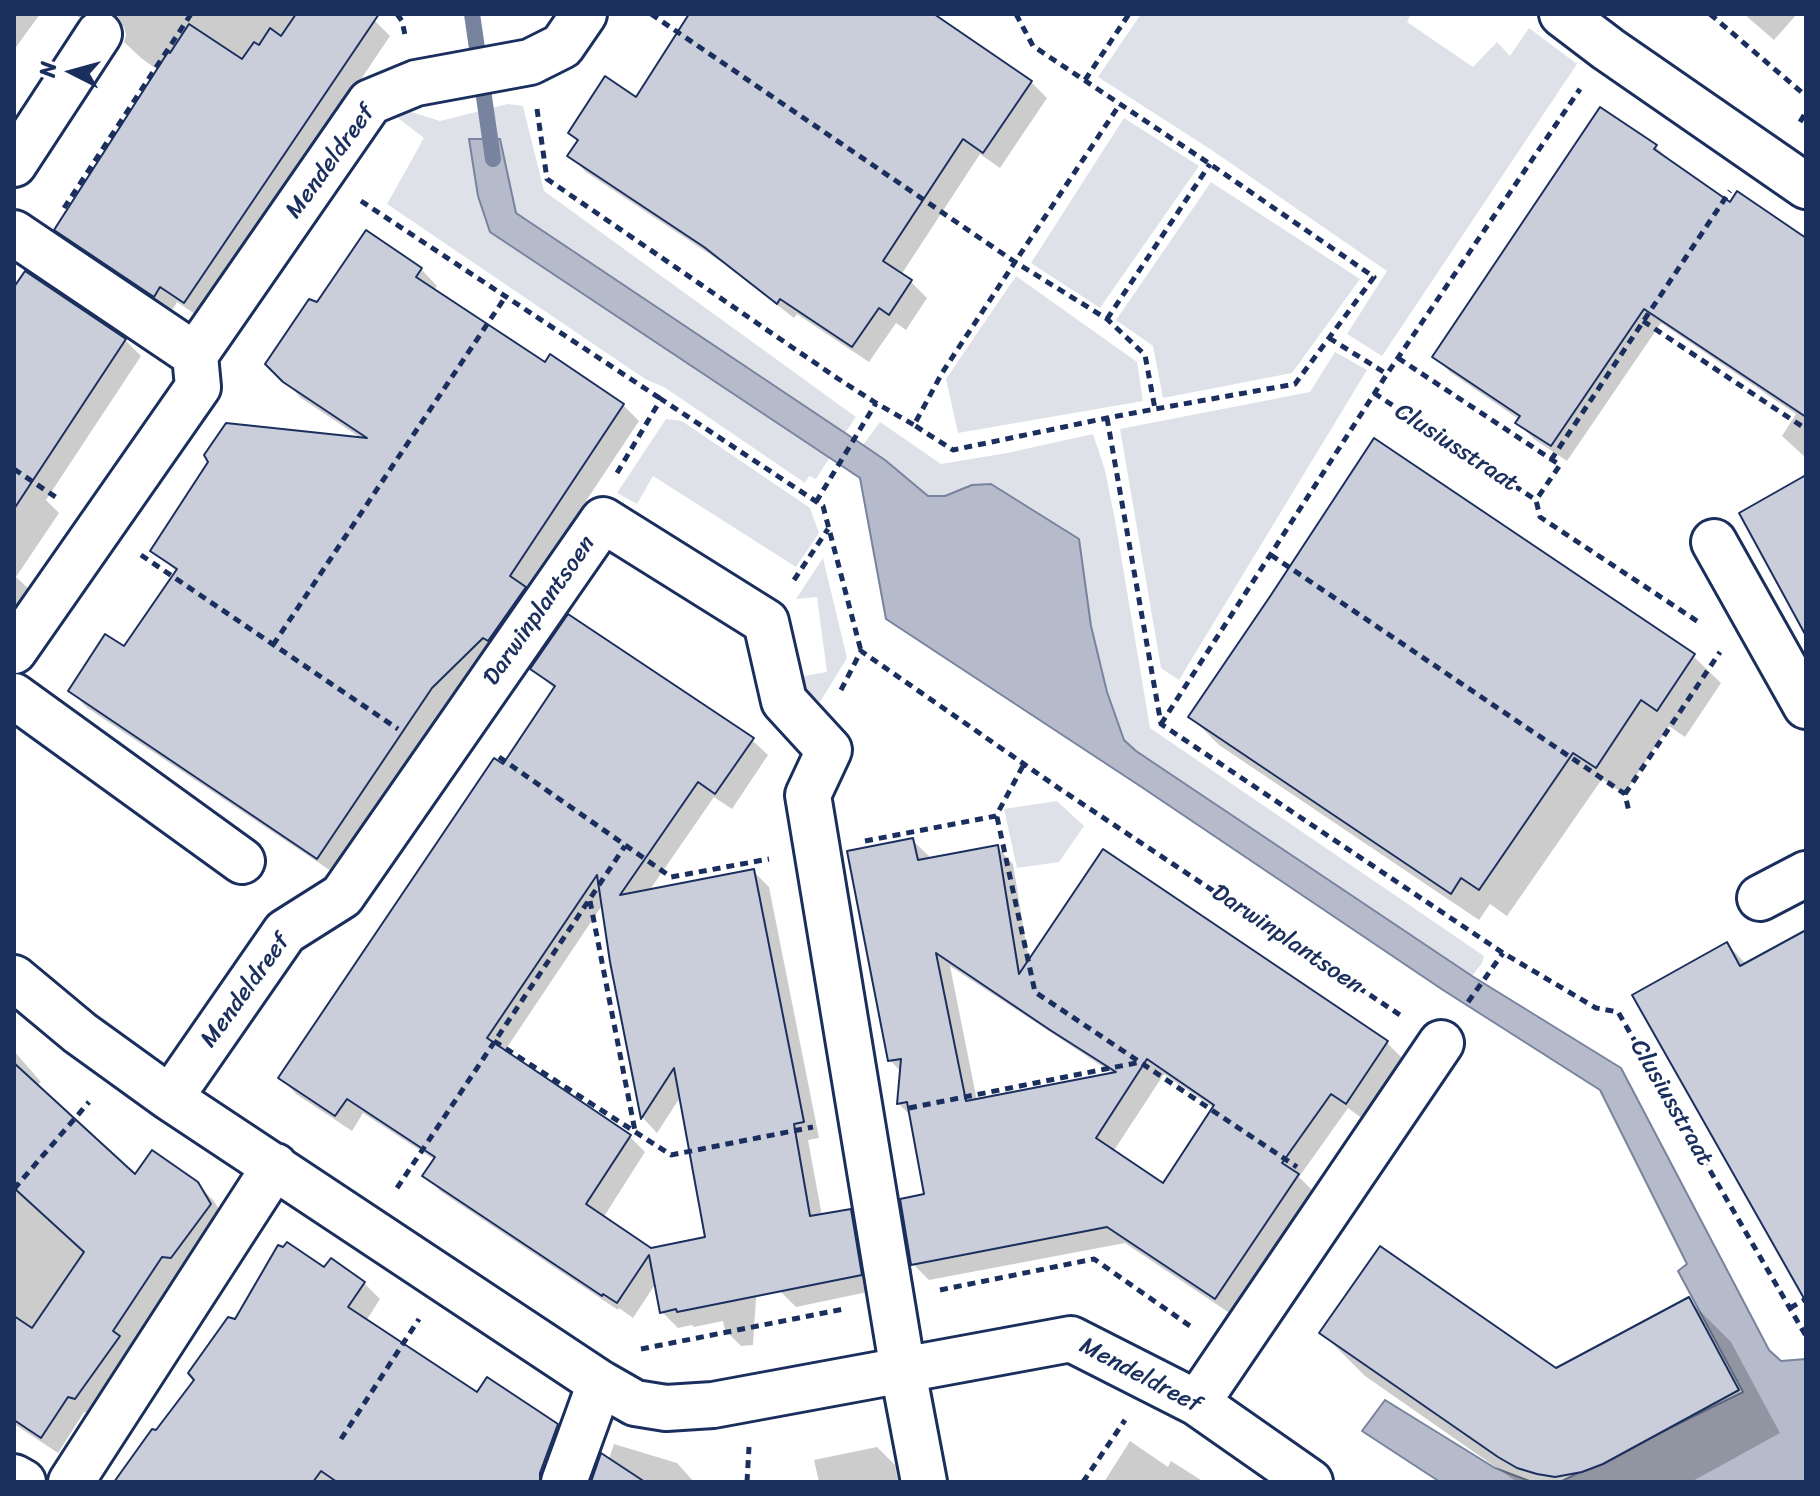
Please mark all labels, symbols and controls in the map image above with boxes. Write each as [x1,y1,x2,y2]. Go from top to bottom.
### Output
north arrow [32,32,112,112]
text: N [27,60,68,79]
street label: Mendeldreef [280,100,382,224]
street label: Clusiusstraat [1389,398,1523,498]
street label: Darwinplantsoen [478,531,602,691]
street label: Darwinplantsoen [1206,879,1368,1001]
street label: Mendeldreef [195,929,297,1053]
street label: Clusiusstraat [1623,1035,1719,1171]
street label: Mendeldreef [1074,1332,1206,1420]

